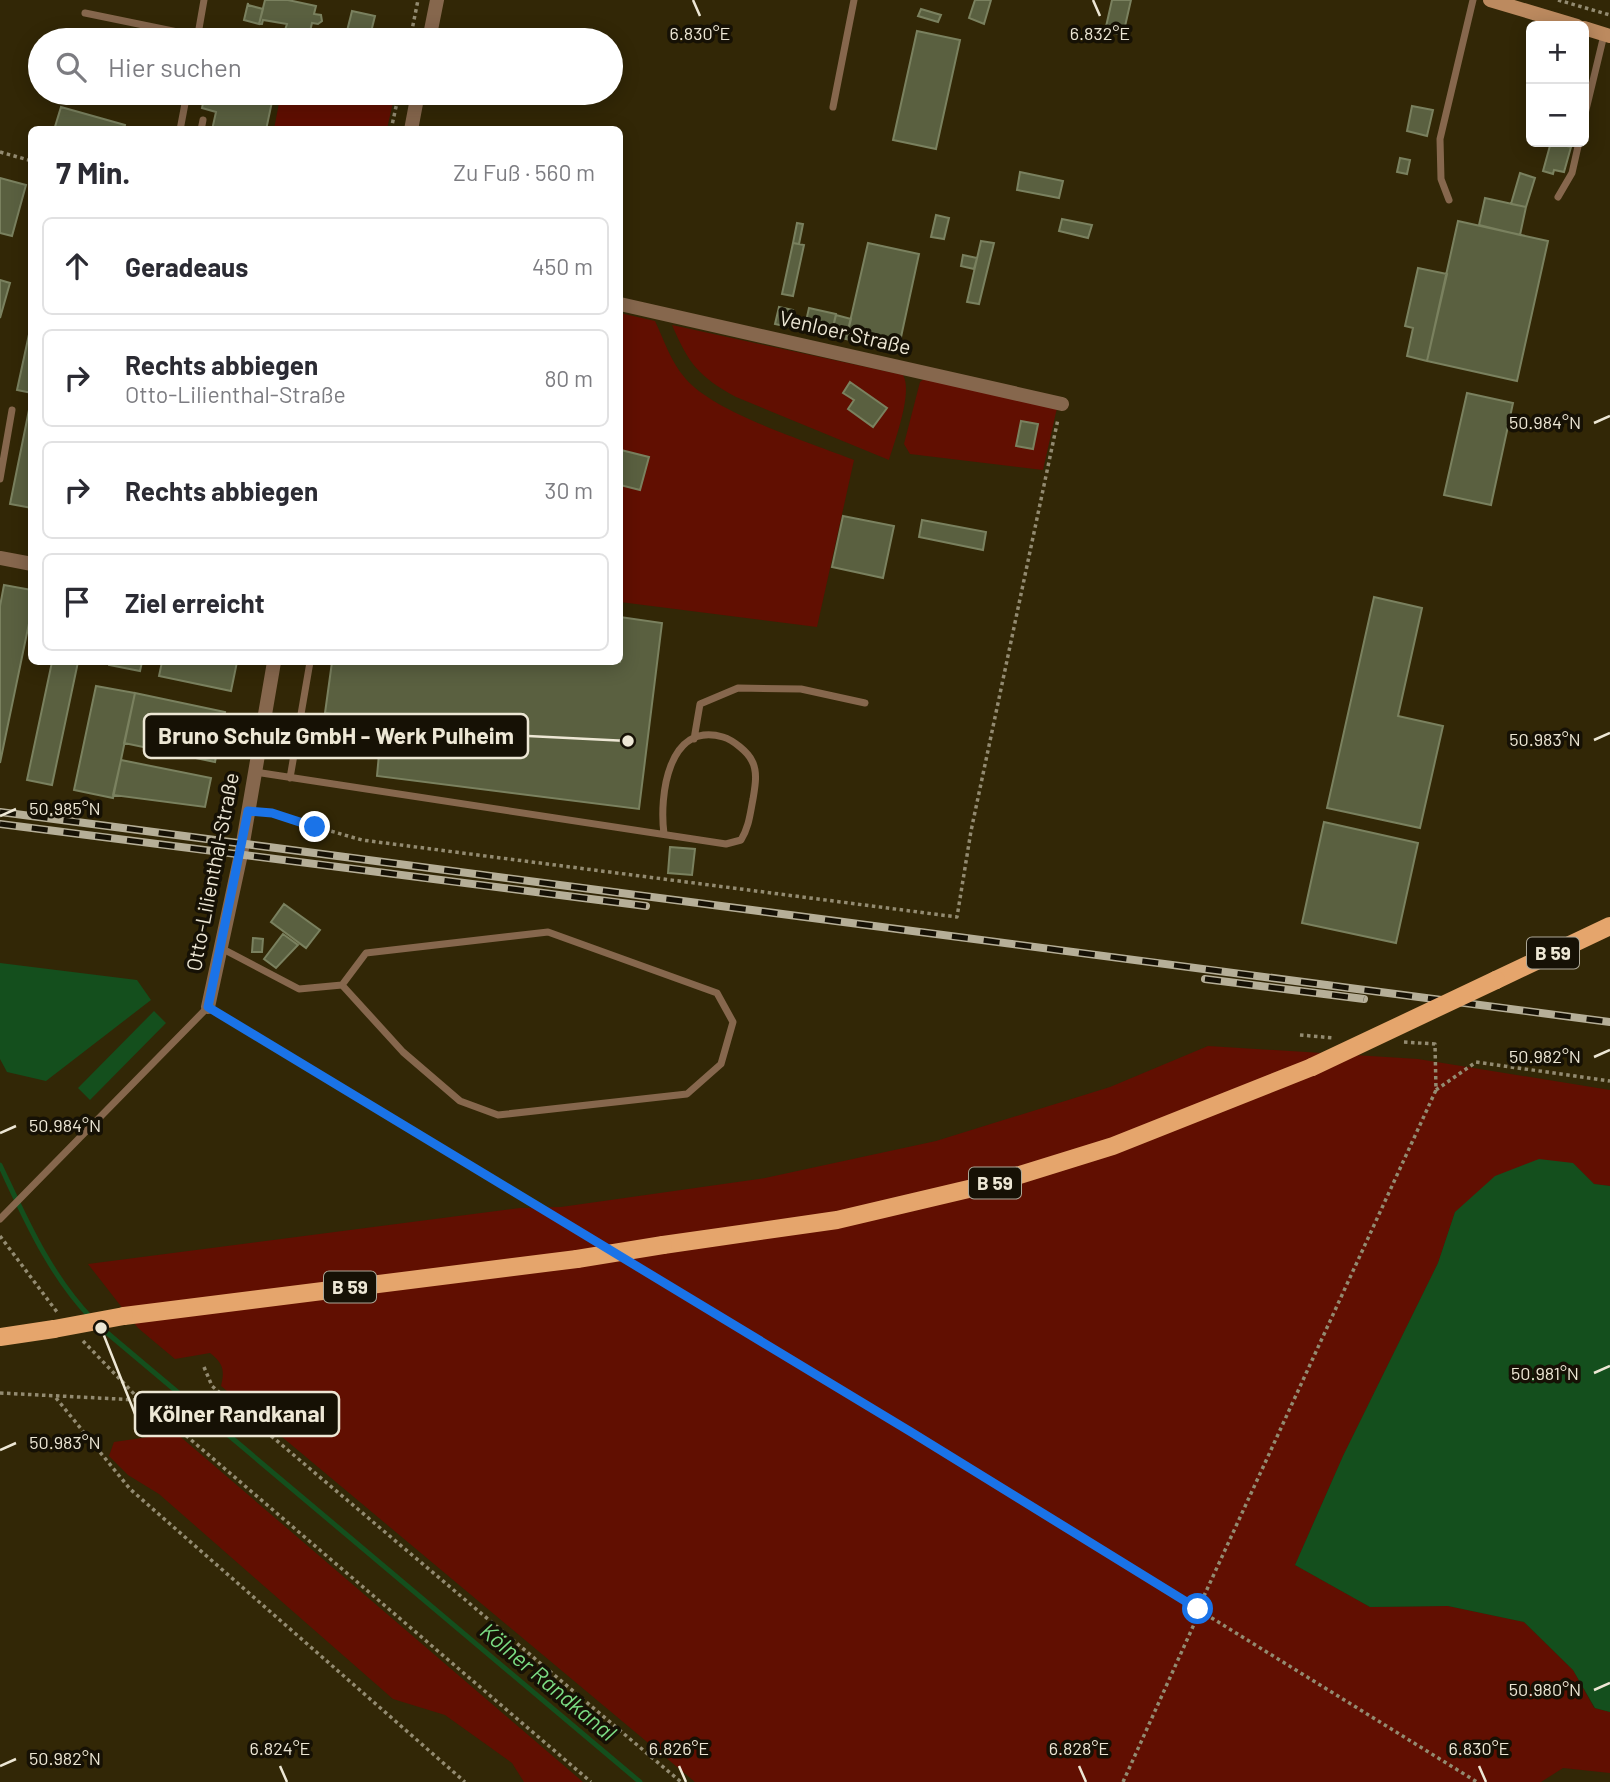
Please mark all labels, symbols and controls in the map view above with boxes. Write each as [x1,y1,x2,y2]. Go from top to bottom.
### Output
map controls [1526,21,1589,147]
button: + [1526,21,1589,84]
text: 6.830°E [670,22,730,44]
text: 6.832°E [1070,22,1130,44]
search box [28,28,623,105]
icon: search [52,48,90,86]
text: Hier suchen [108,51,242,82]
button: − [1526,84,1589,147]
text: 7 Min. [56,154,130,190]
text: Zu Fuß · 560 m [453,158,595,186]
icon: ahead [58,247,96,285]
text: Geradeaus [125,251,248,282]
text: 450 m [532,252,593,280]
street label: Venloer Straße [777,304,914,359]
text: Rechts abbiegen [125,349,318,380]
icon: right [58,359,96,397]
text: 80 m [544,364,593,392]
text: Otto-Lilienthal-Straße [125,380,346,408]
text: 50.984°N [1509,411,1581,433]
icon: right [58,471,96,509]
text: Rechts abbiegen [125,475,318,506]
text: 30 m [545,476,593,504]
icon: arrive [58,583,96,621]
text: Ziel erreicht [125,587,265,618]
callout: Bruno Schulz GmbH - Werk Pulheim [144,714,528,758]
text: Bruno Schulz GmbH - Werk Pulheim [158,721,514,749]
text: 50.983°N [1509,728,1581,750]
street label: Otto-Lilienthal-Straße [180,770,243,973]
text: 50.985°N [29,797,101,819]
route end [299,811,330,842]
road number: B 59 [1527,937,1579,968]
text: 50.982°N [1509,1045,1581,1067]
text: 50.984°N [29,1114,101,1136]
road number: B 59 [969,1168,1021,1198]
road number: B 59 [324,1272,376,1302]
text: 50.981°N [1511,1362,1579,1384]
callout: Kölner Randkanal [135,1392,339,1436]
text: Kölner Randkanal [149,1399,325,1427]
text: 50.983°N [29,1431,101,1453]
route start [1182,1593,1213,1624]
water label: Kölner Randkanal [475,1616,622,1746]
text: 50.980°N [1509,1678,1581,1700]
text: 6.824°E [250,1737,310,1759]
text: 6.826°E [649,1737,709,1759]
text: 6.828°E [1049,1737,1109,1759]
text: 6.830°E [1449,1737,1509,1759]
text: 50.982°N [29,1747,101,1769]

